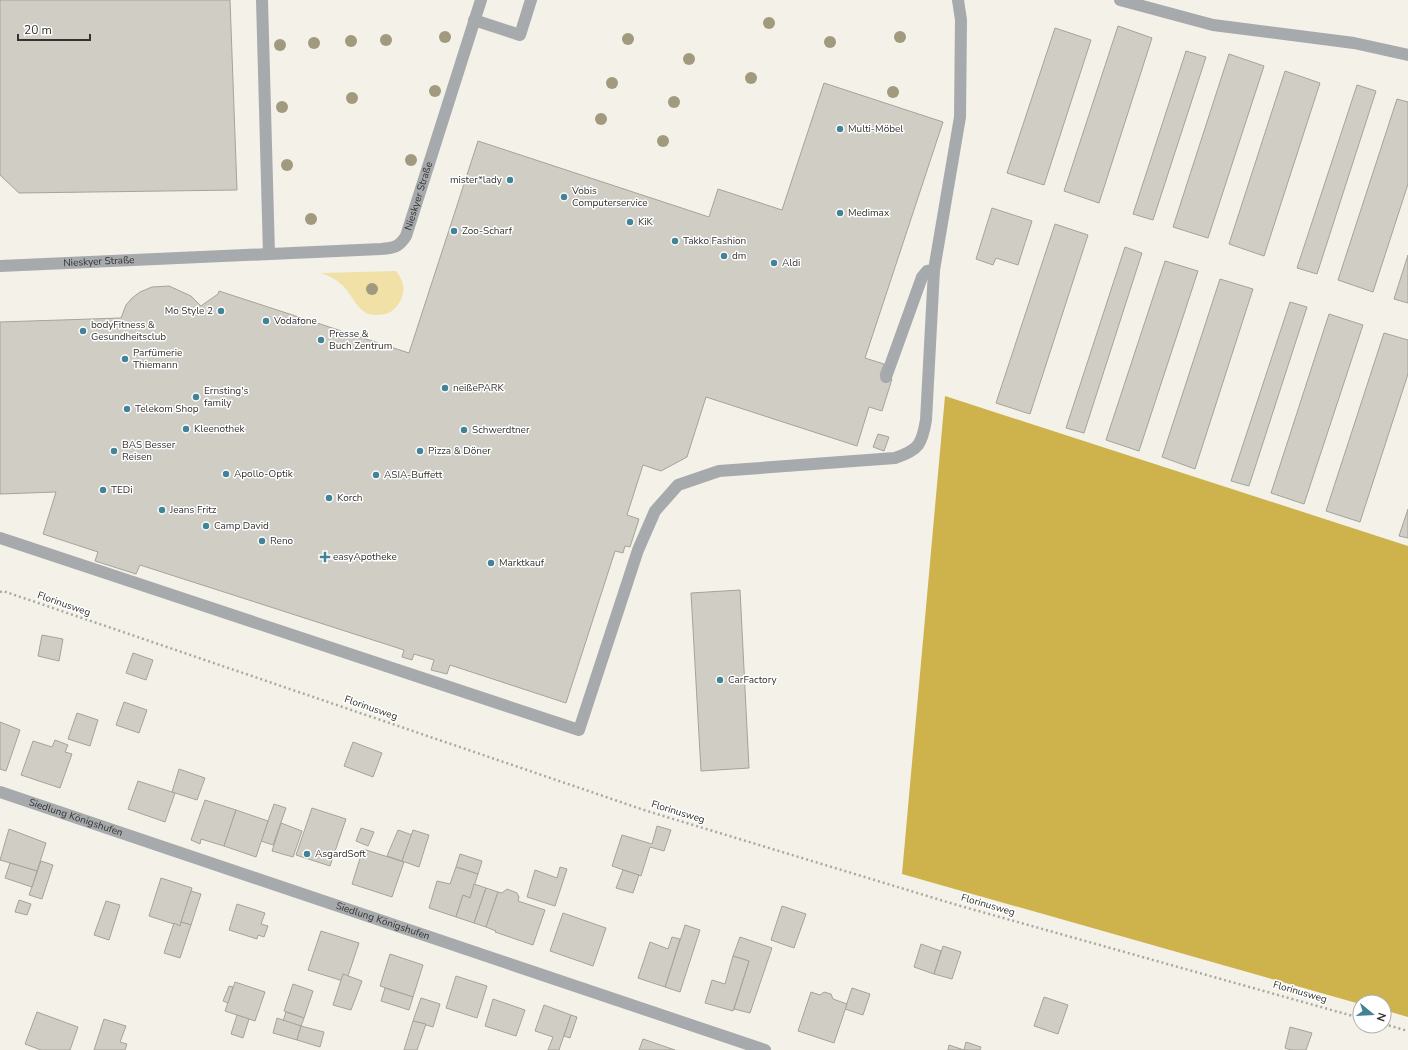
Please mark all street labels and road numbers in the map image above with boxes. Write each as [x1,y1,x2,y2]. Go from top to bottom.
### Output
street label: Nieskyer Straße [401,160,436,232]
street label: Nieskyer Straße [63,253,135,270]
street label: Florinusweg [36,588,93,620]
street label: Florinusweg [343,692,400,724]
street label: Siedlung Königshufen [27,795,125,840]
street label: Florinusweg [649,797,707,827]
street label: Florinusweg [959,891,1017,919]
street label: Siedlung Königshufen [334,899,432,943]
street label: Florinusweg [1271,978,1329,1006]

